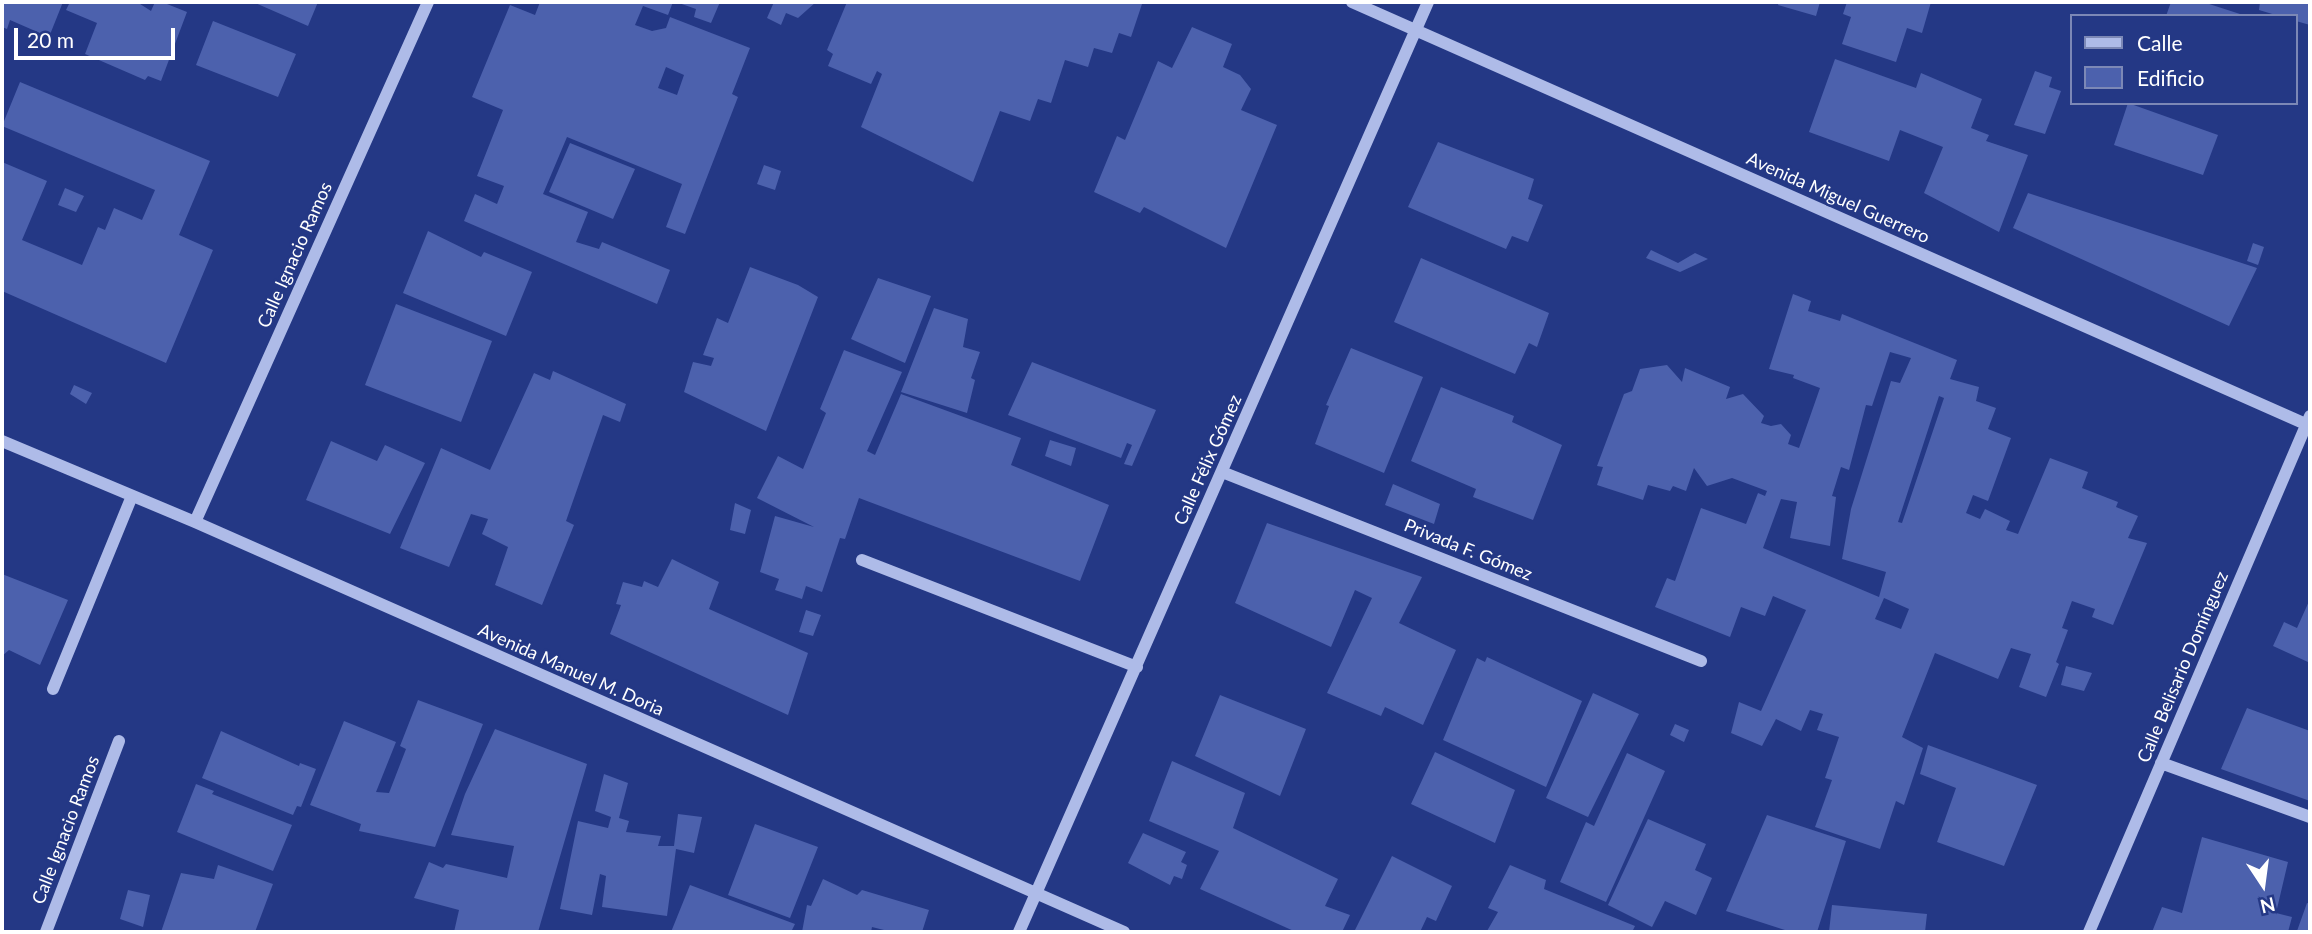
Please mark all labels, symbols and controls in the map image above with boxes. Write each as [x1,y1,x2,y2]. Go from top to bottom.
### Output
scale bar [18,14,178,58]
legend [2070,14,2298,105]
text: 20 m [27,27,74,52]
text: Calle [2137,30,2182,55]
text: Edificio [2137,65,2204,90]
street label: Avenida Miguel Guerrero [1743,148,1933,248]
street label: Calle Ignacio Ramos [253,179,337,331]
street label: Calle Félix Gómez [1170,392,1246,528]
street label: Privada F. Gómez [1401,514,1535,586]
street label: Calle Belisario Domínguez [2133,568,2233,766]
street label: Avenida Manuel M. Doria [475,619,667,721]
street label: Calle Ignacio Ramos [28,753,104,907]
north arrow [2228,850,2298,920]
text: N [2258,893,2278,919]

